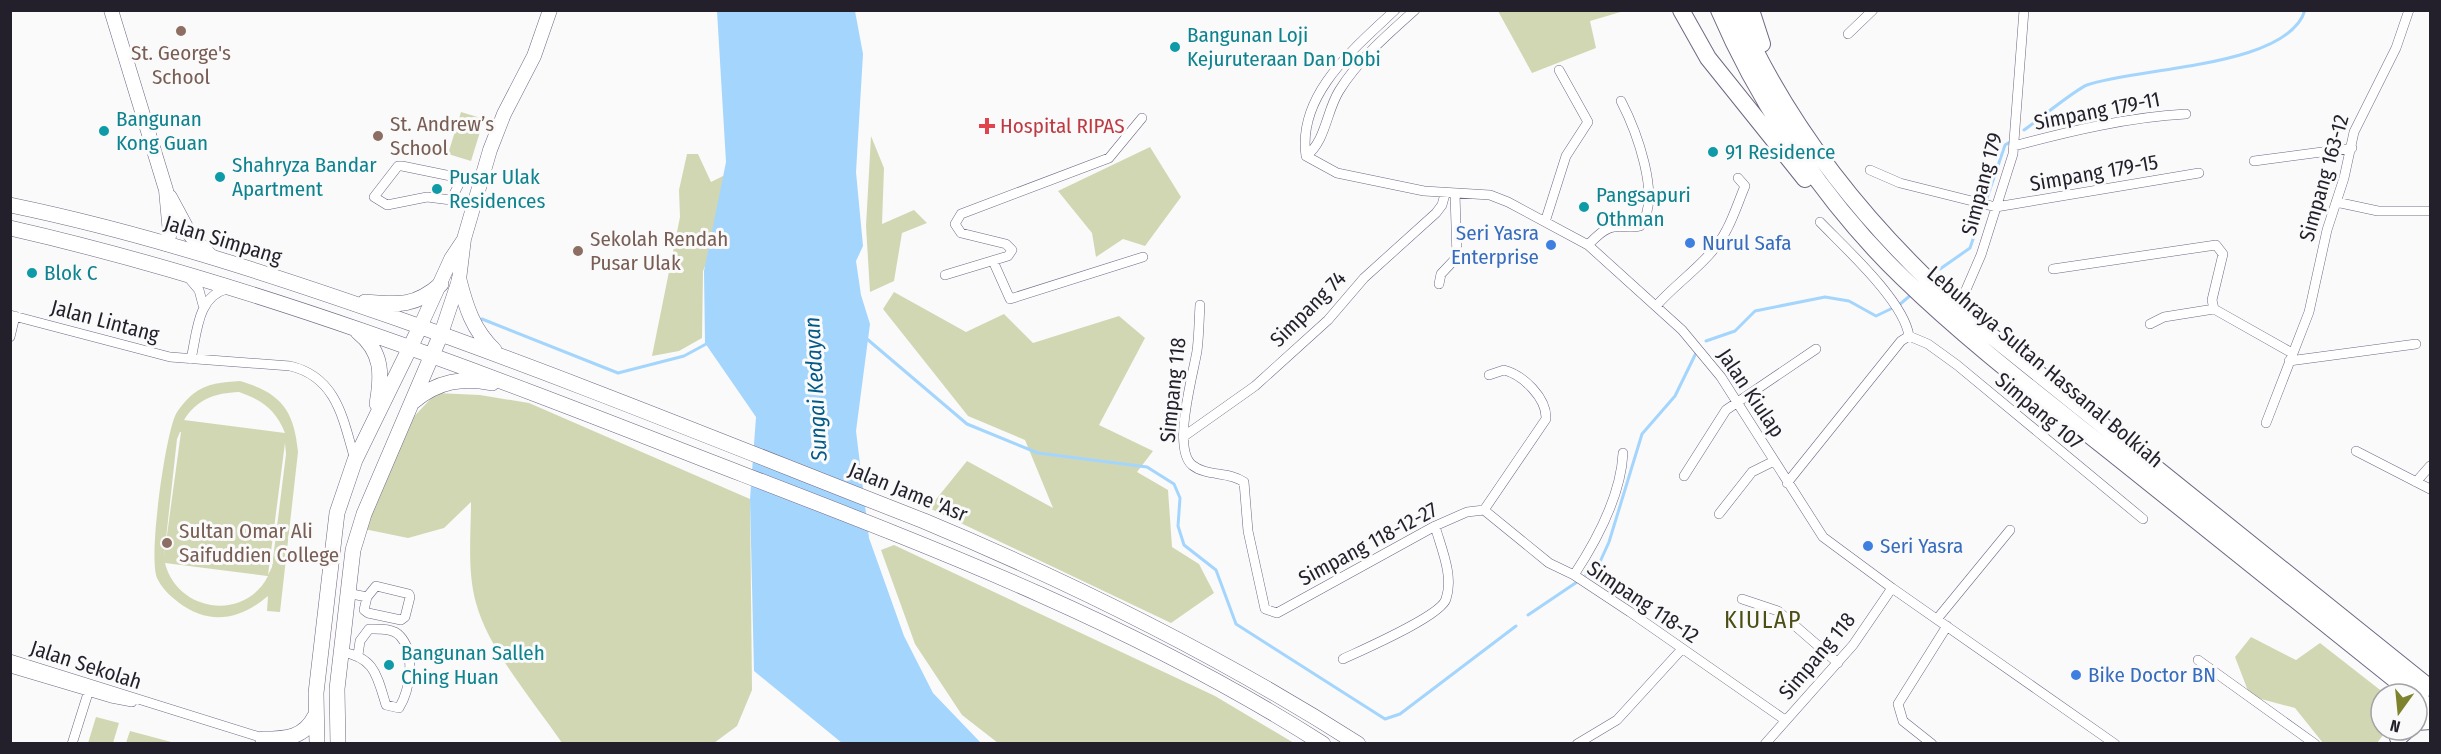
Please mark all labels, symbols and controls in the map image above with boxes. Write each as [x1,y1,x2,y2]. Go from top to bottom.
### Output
place label: Bangunan Loji Kejuruteraan Dan Dobi [1187,22,1381,72]
marker: St. George's School [174,24,188,38]
place label: St. George's School [131,40,231,90]
marker: Bangunan Loji Kejuruteraan Dan Dobi [1168,40,1182,54]
street label: Simpang 179-11 [2032,86,2162,136]
place label: Bangunan Kong Guan [116,106,208,156]
place label: St. Andrew’s School [390,111,494,161]
street label: Simpang 163-12 [2293,112,2355,244]
place label: Hospital RIPAS [1000,113,1125,139]
marker: Hospital RIPAS [978,117,996,135]
marker: Bangunan Kong Guan [97,124,111,138]
marker: St. Andrew’s School [371,129,385,143]
street label: Simpang 179 [1956,130,2008,238]
place label: 91 Residence [1725,139,1835,165]
marker: 91 Residence [1706,145,1720,159]
street label: Simpang 179-15 [2028,149,2160,197]
place label: Shahryza Bandar Apartment [232,152,377,202]
place label: Pusar Ulak Residences [449,164,545,214]
marker: Shahryza Bandar Apartment [213,170,227,184]
marker: Pusar Ulak Residences [430,182,444,196]
place label: Pangsapuri Othman [1596,182,1691,232]
marker: Pangsapuri Othman [1577,200,1591,214]
street label: Jalan Simpang [161,210,285,270]
place label: Seri Yasra Enterprise [1451,220,1539,270]
place label: Sekolah Rendah Pusar Ulak [590,226,728,276]
place label: Nurul Safa [1702,230,1792,256]
marker: Nurul Safa [1683,236,1697,250]
marker: Seri Yasra Enterprise [1544,238,1558,252]
marker: Sekolah Rendah Pusar Ulak [571,244,585,258]
place label: Blok C [44,260,98,286]
street label: Lebuhraya Sultan Hassanal Bolkiah [1922,261,2168,473]
marker: Blok C [25,266,39,280]
street label: Simpang 74 [1265,266,1351,352]
street label: Jalan Lintang [48,294,162,348]
water label: Sungai Kedayan [798,316,833,463]
street label: Simpang 118 [1155,336,1191,444]
street label: Jalan Kiulap [1712,344,1790,442]
street label: Simpang 107 [1990,367,2088,455]
street label: Jalan Jame 'Asr [845,456,972,528]
street label: Simpang 118-12-27 [1294,497,1442,591]
place label: Sultan Omar Ali Saifuddien College [179,518,339,568]
place label: Seri Yasra [1880,533,1963,559]
marker: Sultan Omar Ali Saifuddien College [160,536,174,550]
marker: Seri Yasra [1861,539,1875,553]
street label: Simpang 118-12 [1582,555,1704,649]
district label: KIULAP [1724,606,1802,634]
street label: Simpang 118 [1773,607,1861,705]
street label: Jalan Sekolah [27,635,145,695]
place label: Bangunan Salleh Ching Huan [401,640,545,690]
marker: Bangunan Salleh Ching Huan [382,658,396,672]
place label: Bike Doctor BN [2088,662,2216,688]
marker: Bike Doctor BN [2069,668,2083,682]
north arrow [2369,682,2429,742]
text: N [2388,716,2402,736]

